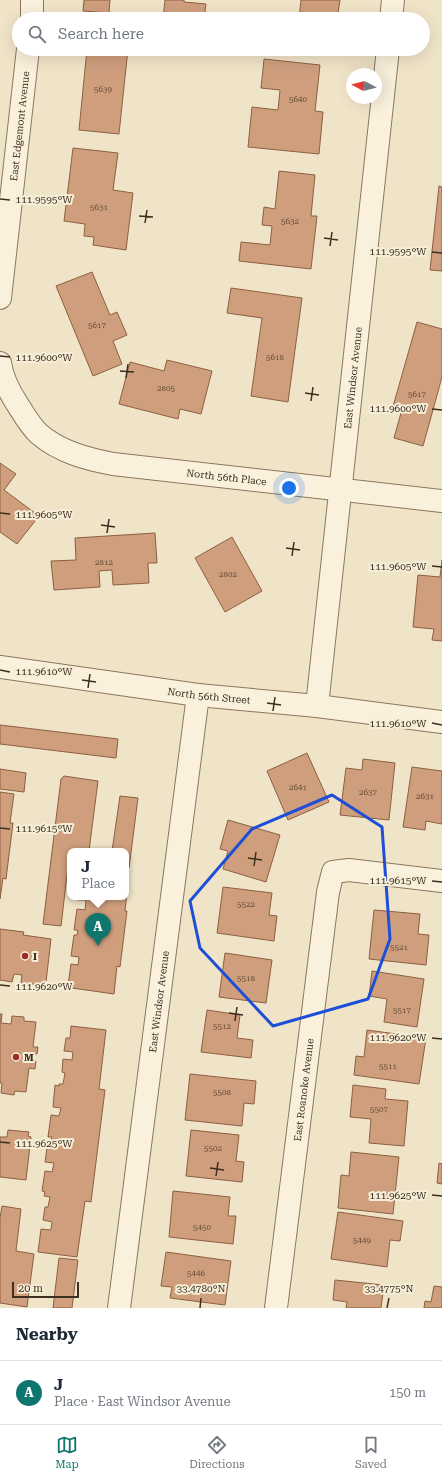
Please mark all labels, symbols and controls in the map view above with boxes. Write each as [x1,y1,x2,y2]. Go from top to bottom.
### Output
search box [12,12,430,56]
icon: search [26,23,48,45]
text: Search here [58,25,144,43]
north arrow [346,68,382,104]
street label: East Edgemont Avenue [8,70,31,182]
house number: 5639 [94,85,112,94]
house number: 5640 [289,95,307,104]
text: 111.9595°W [16,194,73,205]
house number: 5631 [90,203,108,212]
house number: 5632 [281,217,299,226]
text: 111.9595°W [370,246,427,257]
house number: 5617 [88,321,106,330]
street label: East Windsor Avenue [341,326,363,429]
text: 111.9600°W [16,352,73,363]
house number: 5618 [266,353,284,362]
house number: 2805 [157,384,175,393]
house number: 5617 [408,390,426,399]
text: 111.9600°W [370,403,427,414]
street label: North 56th Place [186,467,268,487]
your location [279,478,299,498]
text: 111.9605°W [16,509,73,520]
house number: 2812 [95,558,113,567]
text: 111.9605°W [370,561,427,572]
house number: 2802 [219,570,237,579]
text: 111.9610°W [16,666,73,677]
street label: North 56th Street [167,685,251,705]
text: 111.9610°W [370,718,427,729]
house number: 2641 [289,783,307,792]
house number: 2637 [359,788,377,797]
house number: 2631 [416,792,434,801]
text: 111.9615°W [16,823,73,834]
popup [67,848,129,900]
text: J [81,858,90,876]
text: 111.9615°W [370,875,427,886]
text: Place [81,876,115,891]
house number: 5522 [237,900,255,909]
pin: A [85,913,111,946]
house number: 5521 [390,943,408,952]
street label: East Windsor Avenue [146,949,171,1053]
marker: I [20,951,30,961]
place label: I [33,951,37,962]
house number: 5518 [237,974,255,983]
text: 111.9620°W [16,981,73,992]
house number: 5517 [393,1006,411,1015]
house number: 5512 [213,1022,231,1031]
text: 111.9620°W [370,1032,427,1043]
street label: East Roanoke Avenue [291,1037,315,1142]
marker: M [11,1052,21,1062]
place label: M [24,1052,34,1063]
house number: 5511 [379,1062,397,1071]
house number: 5508 [213,1088,231,1097]
house number: 5507 [370,1105,388,1114]
text: 111.9625°W [16,1138,73,1149]
house number: 5502 [204,1144,222,1153]
text: 111.9625°W [370,1190,427,1201]
house number: 5450 [193,1223,211,1232]
house number: 5449 [353,1236,371,1245]
house number: 5446 [187,1269,205,1278]
scale bar [12,1280,79,1299]
text: 20 m [18,1282,43,1295]
text: 33.4780°N [176,1283,226,1294]
text: 33.4775°N [364,1283,414,1294]
text: Nearby [16,1324,78,1344]
text: J [54,1376,63,1394]
text: A [24,1385,34,1400]
text: 150 m [389,1385,426,1400]
text: Place · East Windsor Avenue [54,1394,231,1409]
tab: Map [55,1434,79,1471]
tab: Directions [189,1434,245,1471]
tab: Saved [355,1434,387,1471]

